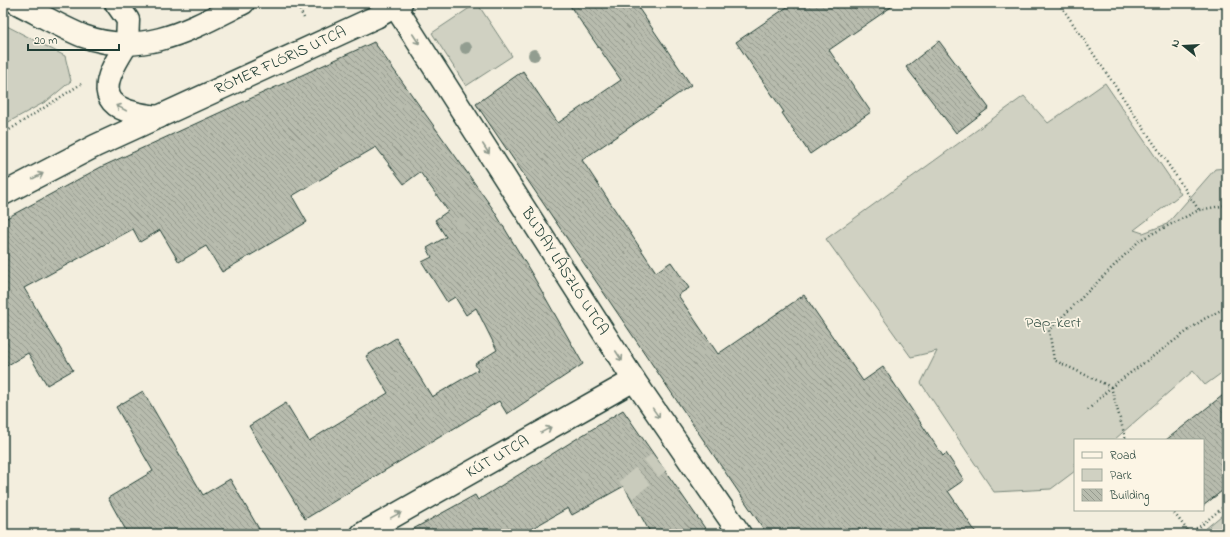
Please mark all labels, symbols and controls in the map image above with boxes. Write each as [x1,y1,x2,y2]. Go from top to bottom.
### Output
street label: RÓMER FLÓRIS UTCA [211,20,351,101]
scale bar [28,26,119,52]
north arrow [1164,26,1204,66]
text: 20 m [34,32,57,50]
one-way arrow [412,33,420,45]
text: N [1167,37,1184,49]
one-way arrow [116,104,128,111]
one-way arrow [482,143,490,154]
one-way arrow [31,172,43,179]
street label: BUDAY LÁSZLÓ UTCA [514,202,615,340]
park label: Pap-kert [1025,311,1082,335]
one-way arrow [615,351,623,362]
one-way arrow [652,407,660,418]
one-way arrow [540,426,552,434]
street label: KÚT UTCA [462,430,534,485]
legend [1074,439,1204,511]
text: Road [1110,447,1136,465]
text: Park [1110,467,1132,485]
text: Building [1109,487,1149,506]
one-way arrow [390,510,402,518]

